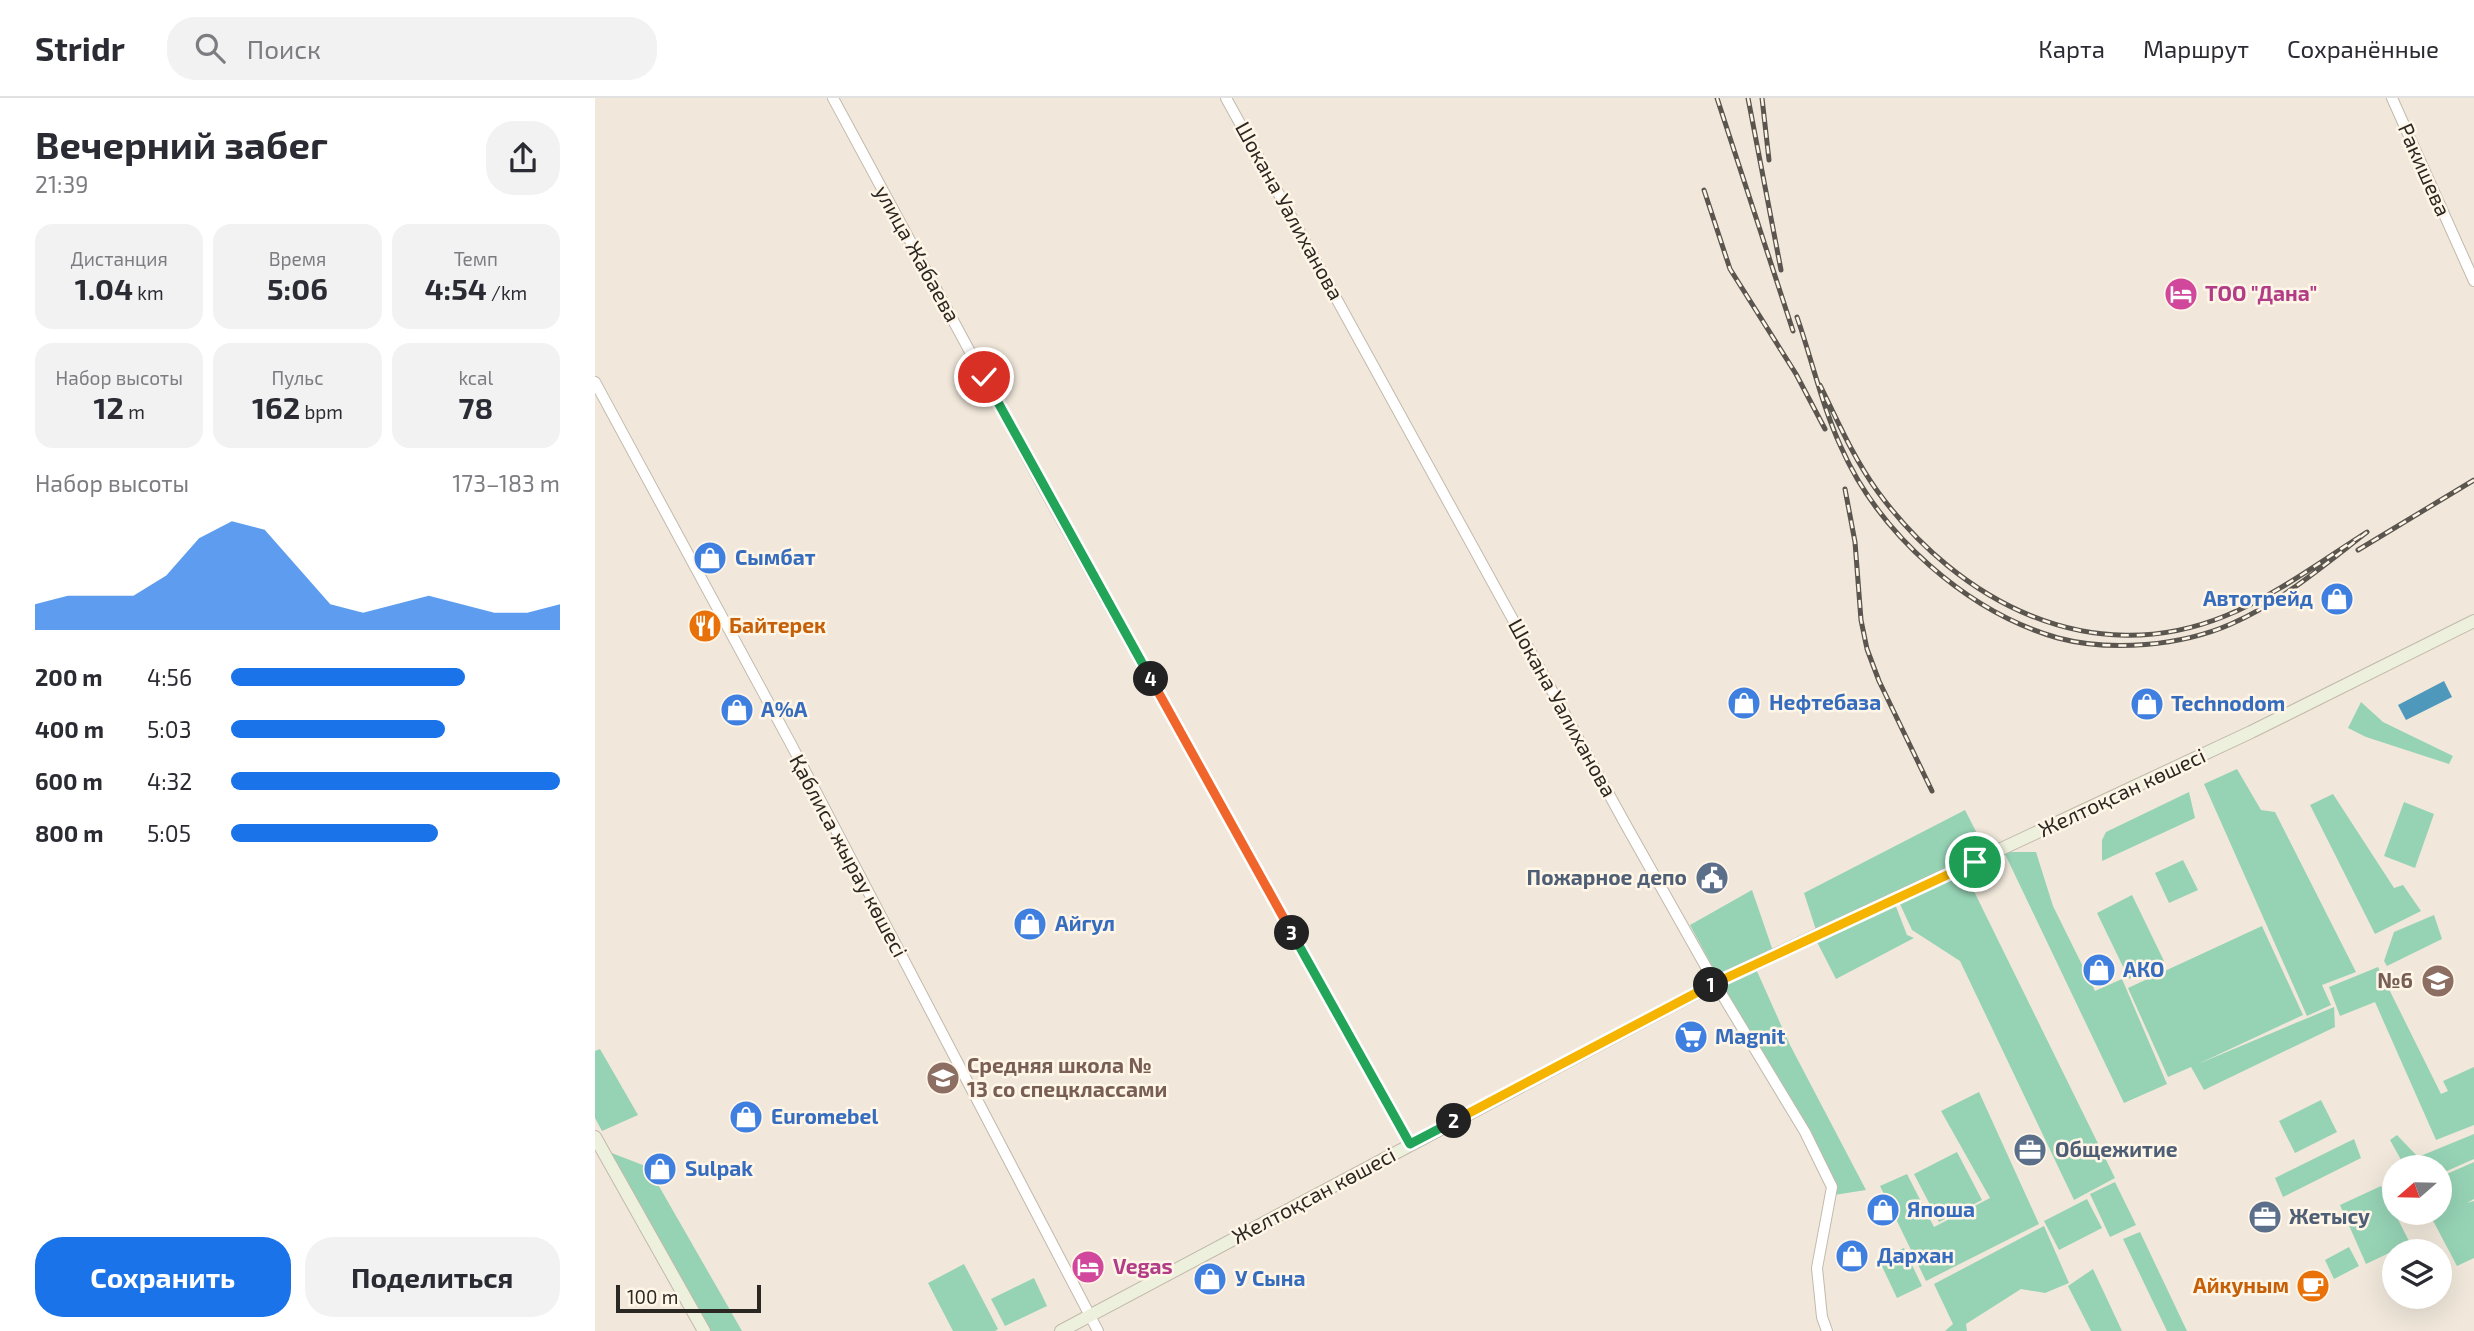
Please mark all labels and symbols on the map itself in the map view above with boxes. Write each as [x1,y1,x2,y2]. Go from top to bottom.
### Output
street label: Шокана Уалиханова [1231,117,1350,304]
street label: Ракишева [2394,119,2457,220]
street label: улица Жабаева [870,181,966,326]
hotel icon: ТОО "Дана" [2162,275,2200,313]
place label: ТОО "Дана" [2205,280,2317,305]
pin [954,347,1014,407]
shop icon: Сымбат [691,539,729,577]
place label: Сымбат [735,544,816,569]
shop icon: Автотрейд [2318,580,2356,618]
place label: Автотрейд [2203,585,2313,610]
restaurant icon: Байтерек [686,607,724,645]
place label: Байтерек [729,612,826,637]
street label: Шокана Уалиханова [1504,614,1623,801]
pin: 4 [1133,662,1169,696]
shop icon: Нефтебаза [1725,684,1763,722]
shop icon: Technodom [2128,685,2166,723]
place label: Нефтебаза [1769,689,1881,714]
place label: Technodom [2171,690,2285,715]
shop icon: A%A [718,691,756,729]
place label: A%A [761,696,808,721]
street label: Желтоқсан көшесі [2034,742,2209,841]
street label: Қаблиса жырау көшесі [784,750,913,961]
pin [1945,832,2005,892]
public building icon: Пожарное депо [1693,859,1731,897]
place label: Пожарное депо [1527,864,1687,889]
shop icon: Айгул [1011,905,1049,943]
place label: Айгул [1055,910,1115,935]
pin: 3 [1275,916,1309,950]
shop icon: АКО [2080,951,2118,989]
place label: АКО [2123,956,2164,981]
school or university icon: №6 [2419,962,2457,1000]
place label: №6 [2377,967,2413,992]
pin: 1 [1693,968,1729,1002]
supermarket icon: Magnit [1672,1018,1710,1056]
place label: Magnit [1715,1023,1786,1048]
place label: Средняя школа № 13 со спецклассами [967,1052,1167,1101]
school or university icon: Средняя школа № 13 со спецклассами [924,1059,962,1097]
shop icon: Euromebel [727,1098,765,1136]
place label: Euromebel [771,1103,878,1128]
pin: 2 [1437,1104,1471,1138]
office icon: Общежитие [2011,1131,2049,1169]
place label: Общежитие [2055,1136,2178,1161]
street label: Желтоқсан көшесі [1227,1141,1399,1248]
shop icon: Sulpak [641,1150,679,1188]
place label: Sulpak [685,1155,753,1180]
north arrow [2382,1155,2452,1225]
shop icon: Япоша [1864,1191,1902,1229]
place label: Япоша [1907,1196,1975,1221]
office icon: Жетысу [2246,1198,2284,1236]
place label: Жетысу [2289,1203,2370,1228]
shop icon: Дархан [1833,1237,1871,1275]
place label: Дархан [1877,1242,1954,1267]
hotel icon: Vegas [1069,1248,1107,1286]
place label: Vegas [1113,1253,1173,1278]
shop icon: У Сына [1191,1260,1229,1298]
place label: У Сына [1235,1265,1306,1290]
cafe icon: Айкуным [2294,1267,2332,1305]
place label: Айкуным [2193,1272,2289,1297]
scale bar [616,1282,761,1314]

